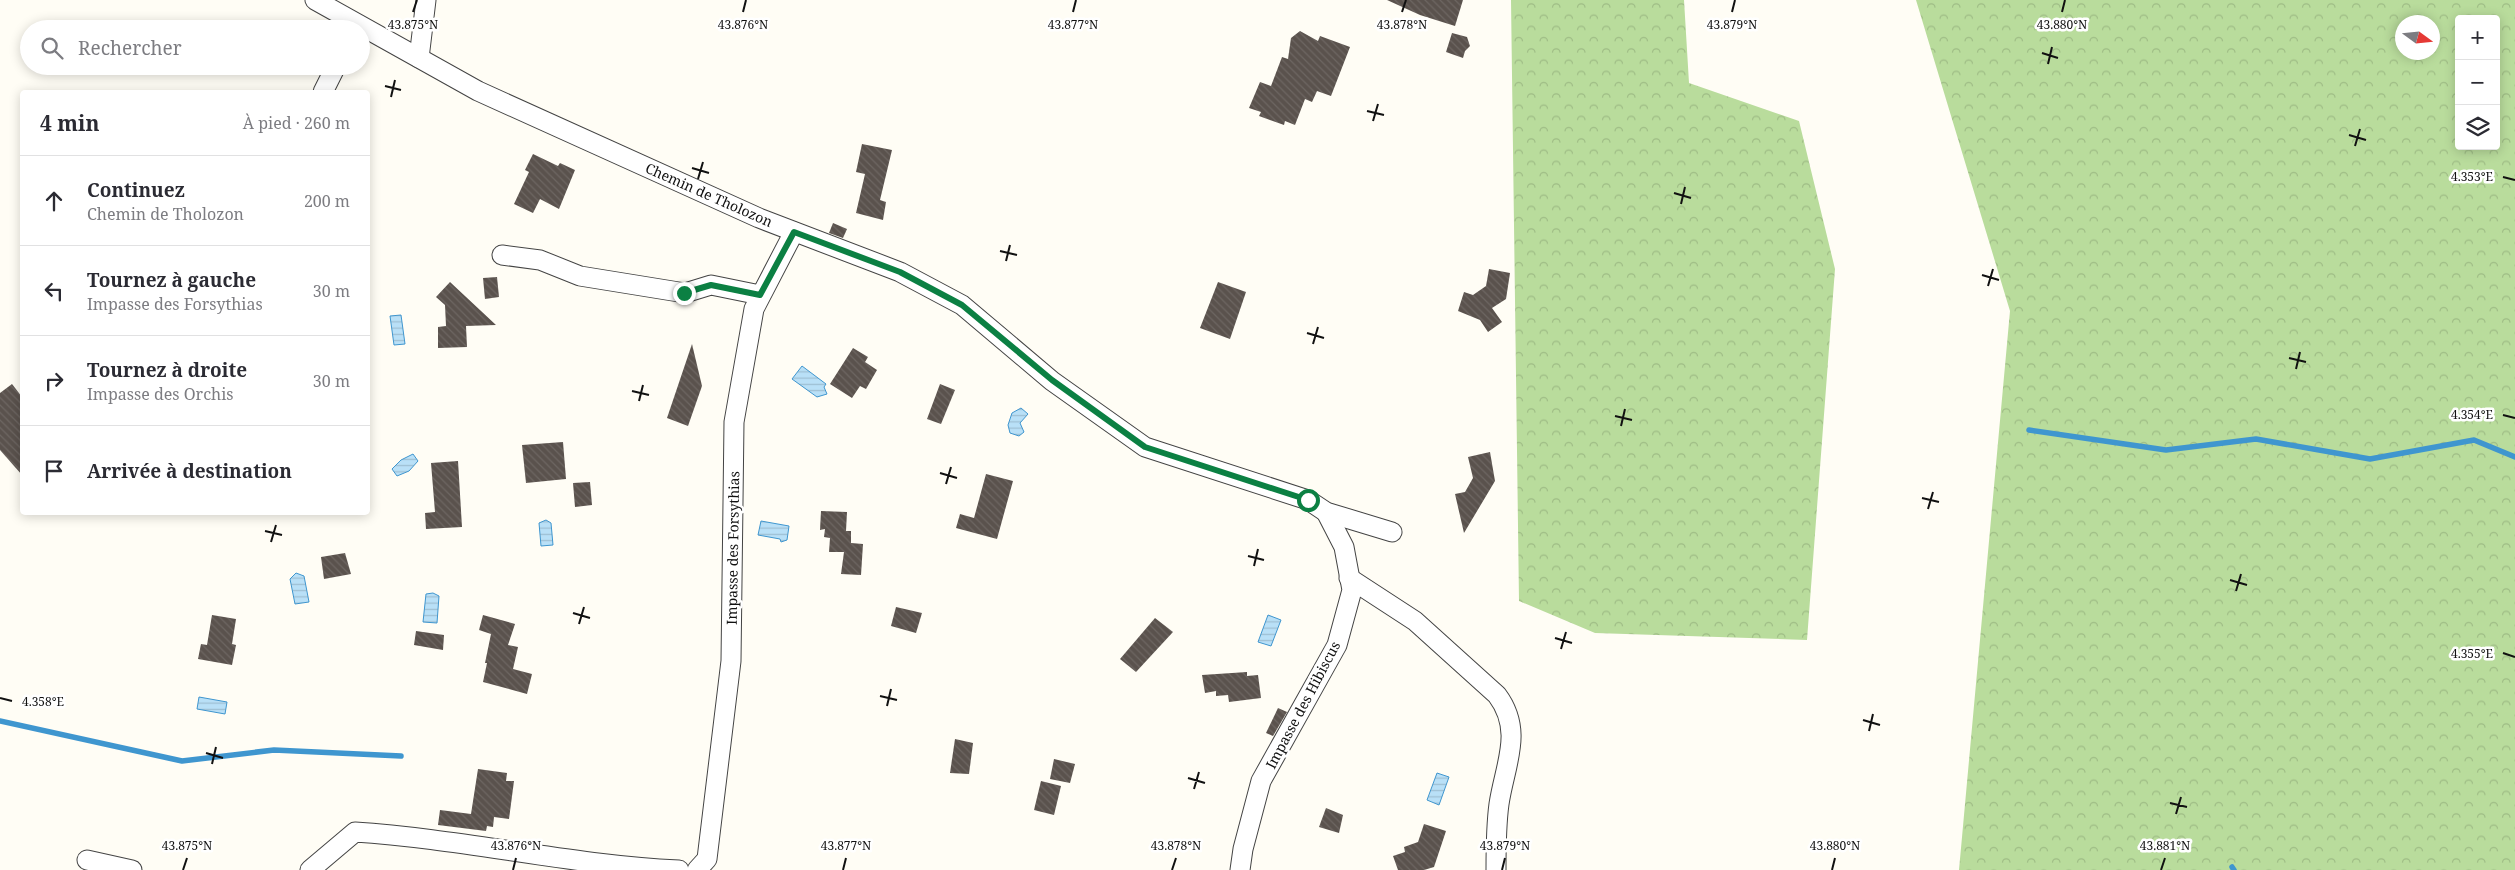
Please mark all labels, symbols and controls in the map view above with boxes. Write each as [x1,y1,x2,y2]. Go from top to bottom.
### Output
north arrow [2395,15,2440,60]
map controls [2455,15,2500,150]
button: + [2455,15,2500,60]
text: 43.875°N [388,16,438,33]
text: 43.876°N [718,16,768,33]
text: 43.877°N [1048,16,1098,33]
text: 43.878°N [1377,16,1427,33]
text: 43.879°N [1707,16,1757,33]
text: 43.880°N [2037,16,2087,33]
search box [20,20,370,75]
icon: search [38,34,66,62]
text: Rechercher [78,35,182,61]
button: − [2455,60,2500,105]
button: layers [2455,105,2500,150]
text: 4 min [40,109,99,137]
text: À pied · 260 m [243,112,350,134]
street label: Chemin de Tholozon [643,158,776,231]
text: 4.353°E [2451,168,2493,185]
text: Continuez [87,177,185,203]
icon: ahead [40,187,68,215]
text: 200 m [304,190,350,212]
text: Chemin de Tholozon [87,203,244,225]
text: Tournez à gauche [87,267,256,293]
icon: left [40,277,68,305]
text: 30 m [313,280,350,302]
route end [673,282,696,305]
text: Impasse des Forsythias [87,293,263,315]
text: Tournez à droite [87,357,247,383]
icon: right [40,367,68,395]
text: 30 m [313,370,350,392]
text: Impasse des Orchis [87,383,234,405]
text: 4.354°E [2451,406,2493,423]
icon: arrive [40,457,68,485]
text: Arrivée à destination [87,458,292,484]
street label: Impasse des Forsythias [722,471,743,625]
route start [1297,489,1320,512]
street label: Impasse des Hibiscus [1261,638,1344,772]
text: 4.355°E [2451,645,2493,662]
text: 4.358°E [22,693,64,710]
text: 43.875°N [162,837,212,854]
text: 43.876°N [491,837,541,854]
text: 43.877°N [821,837,871,854]
text: 43.878°N [1151,837,1201,854]
text: 43.879°N [1480,837,1530,854]
text: 43.880°N [1810,837,1860,854]
text: 43.881°N [2140,837,2190,854]

